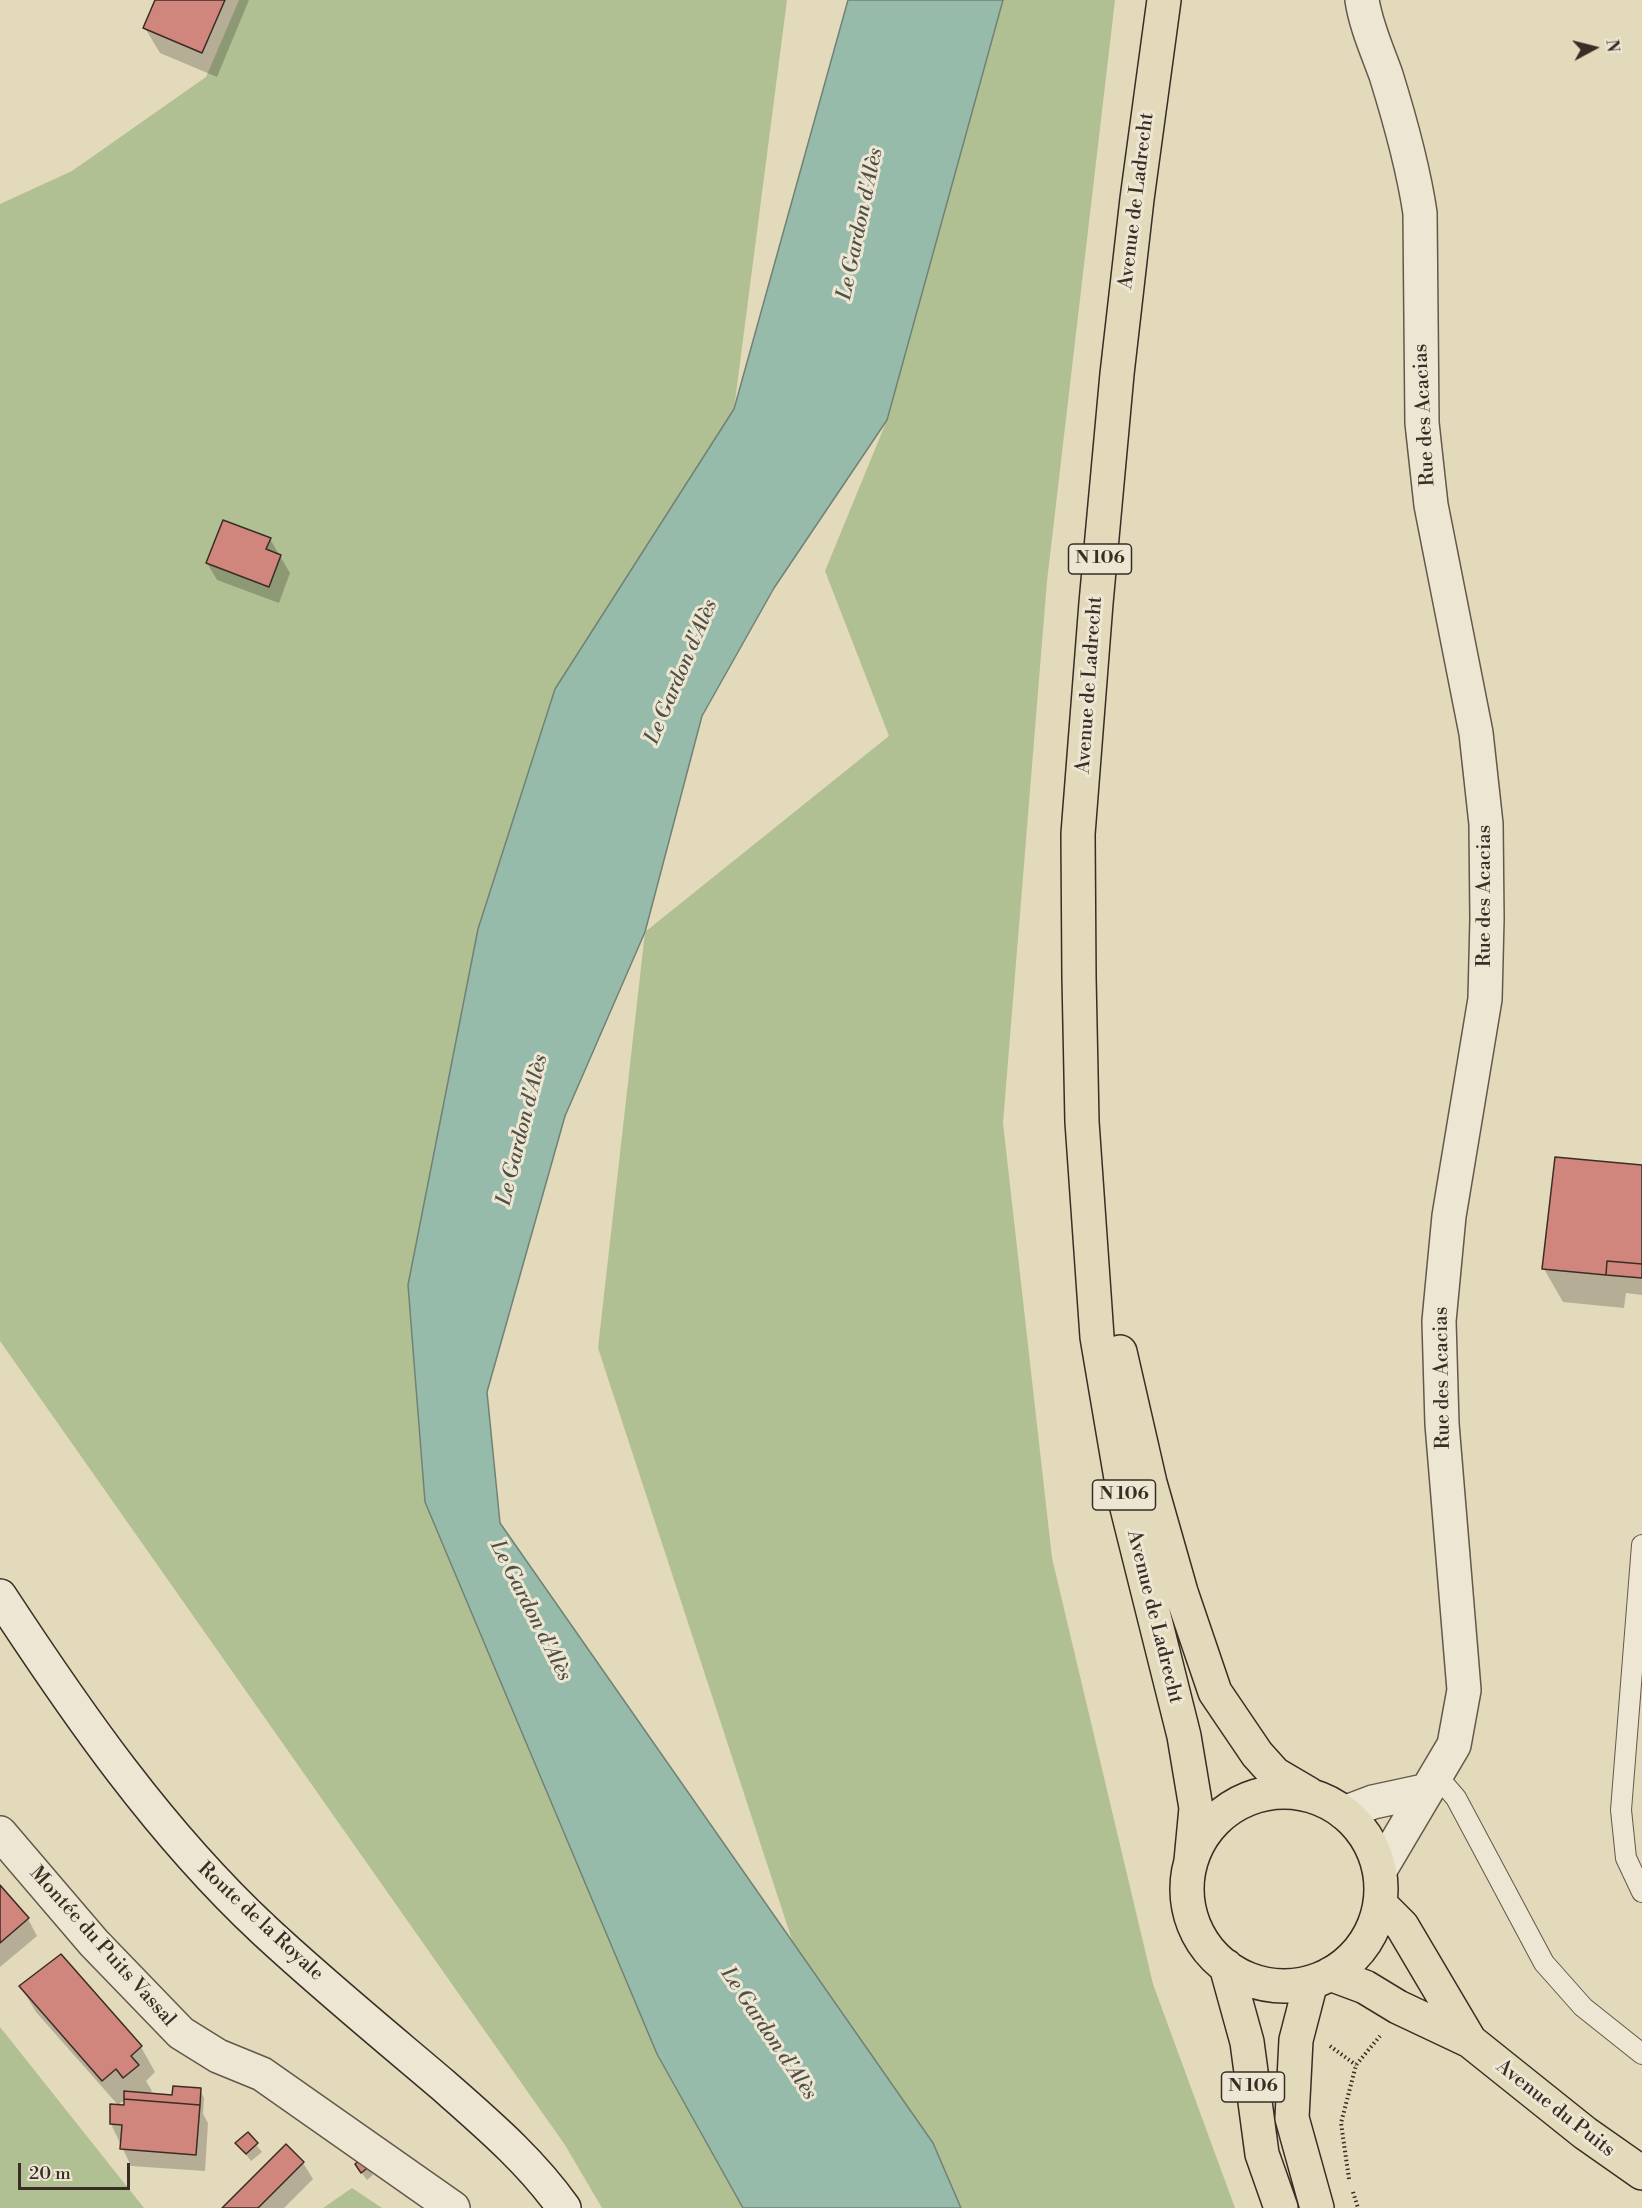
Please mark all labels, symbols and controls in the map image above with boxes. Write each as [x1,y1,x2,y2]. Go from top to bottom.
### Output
north arrow [1564,18,1624,78]
text: N [1601,38,1623,53]
street label: Avenue de Ladrecht [1114,111,1160,291]
water label: Le Gardon d'Alès [833,146,889,302]
street label: Rue des Acacias [1409,343,1441,487]
road number: N 106 [1068,544,1132,574]
street label: Avenue de Ladrecht [1072,595,1108,775]
water label: Le Gardon d'Alès [640,596,724,748]
street label: Rue des Acacias [1473,825,1497,967]
water label: Le Gardon d'Alès [492,1052,554,1208]
street label: Rue des Acacias [1430,1306,1456,1450]
road number: N 106 [1092,1480,1156,1510]
street label: Avenue de Ladrecht [1121,1528,1187,1706]
water label: Le Gardon d'Alès [484,1536,576,1686]
street label: Route de la Royale [192,1857,328,1987]
street label: Montée du Puits Vassal [24,1862,180,2032]
water label: Le Gardon d'Alès [714,1963,822,2105]
street label: Avenue du Puits [1491,2055,1619,2163]
road number: N 106 [1222,2072,1284,2102]
scale bar [21,2151,134,2189]
text: 20 m [29,2162,71,2185]

